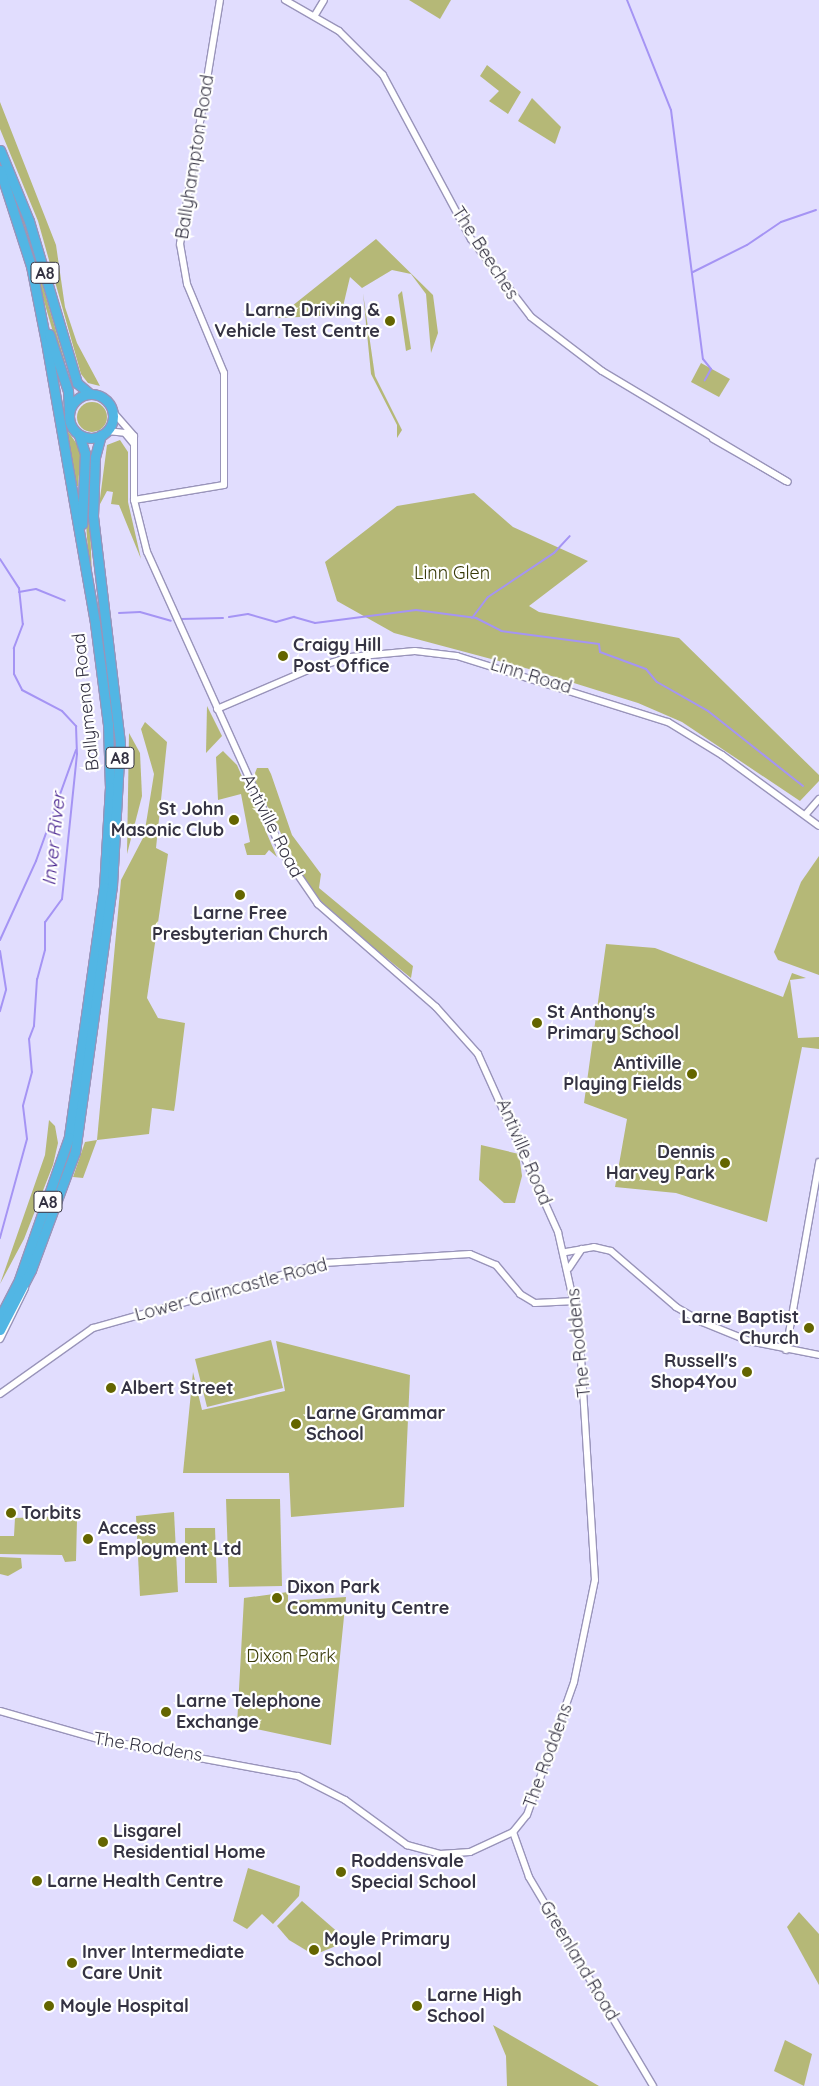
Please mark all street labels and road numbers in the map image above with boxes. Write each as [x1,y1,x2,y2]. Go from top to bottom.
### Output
street label: Ballyhampton Road [171,73,219,241]
street label: The Beeches [447,203,523,303]
road number: A8 [30,260,60,286]
street label: Ballymena Road [68,632,104,772]
street label: Linn Road [488,653,574,699]
road number: A8 [105,744,135,771]
street label: Antiville Road [237,771,307,881]
street label: Antiville Road [492,1096,556,1208]
road number: A8 [33,1188,63,1216]
street label: Lower Cairncastle Road [132,1254,330,1326]
street label: The Roddens [563,1287,595,1399]
street label: The Roddens [519,1701,577,1811]
street label: The Roddens [92,1728,204,1766]
street label: Greenland Road [535,1897,623,2025]

